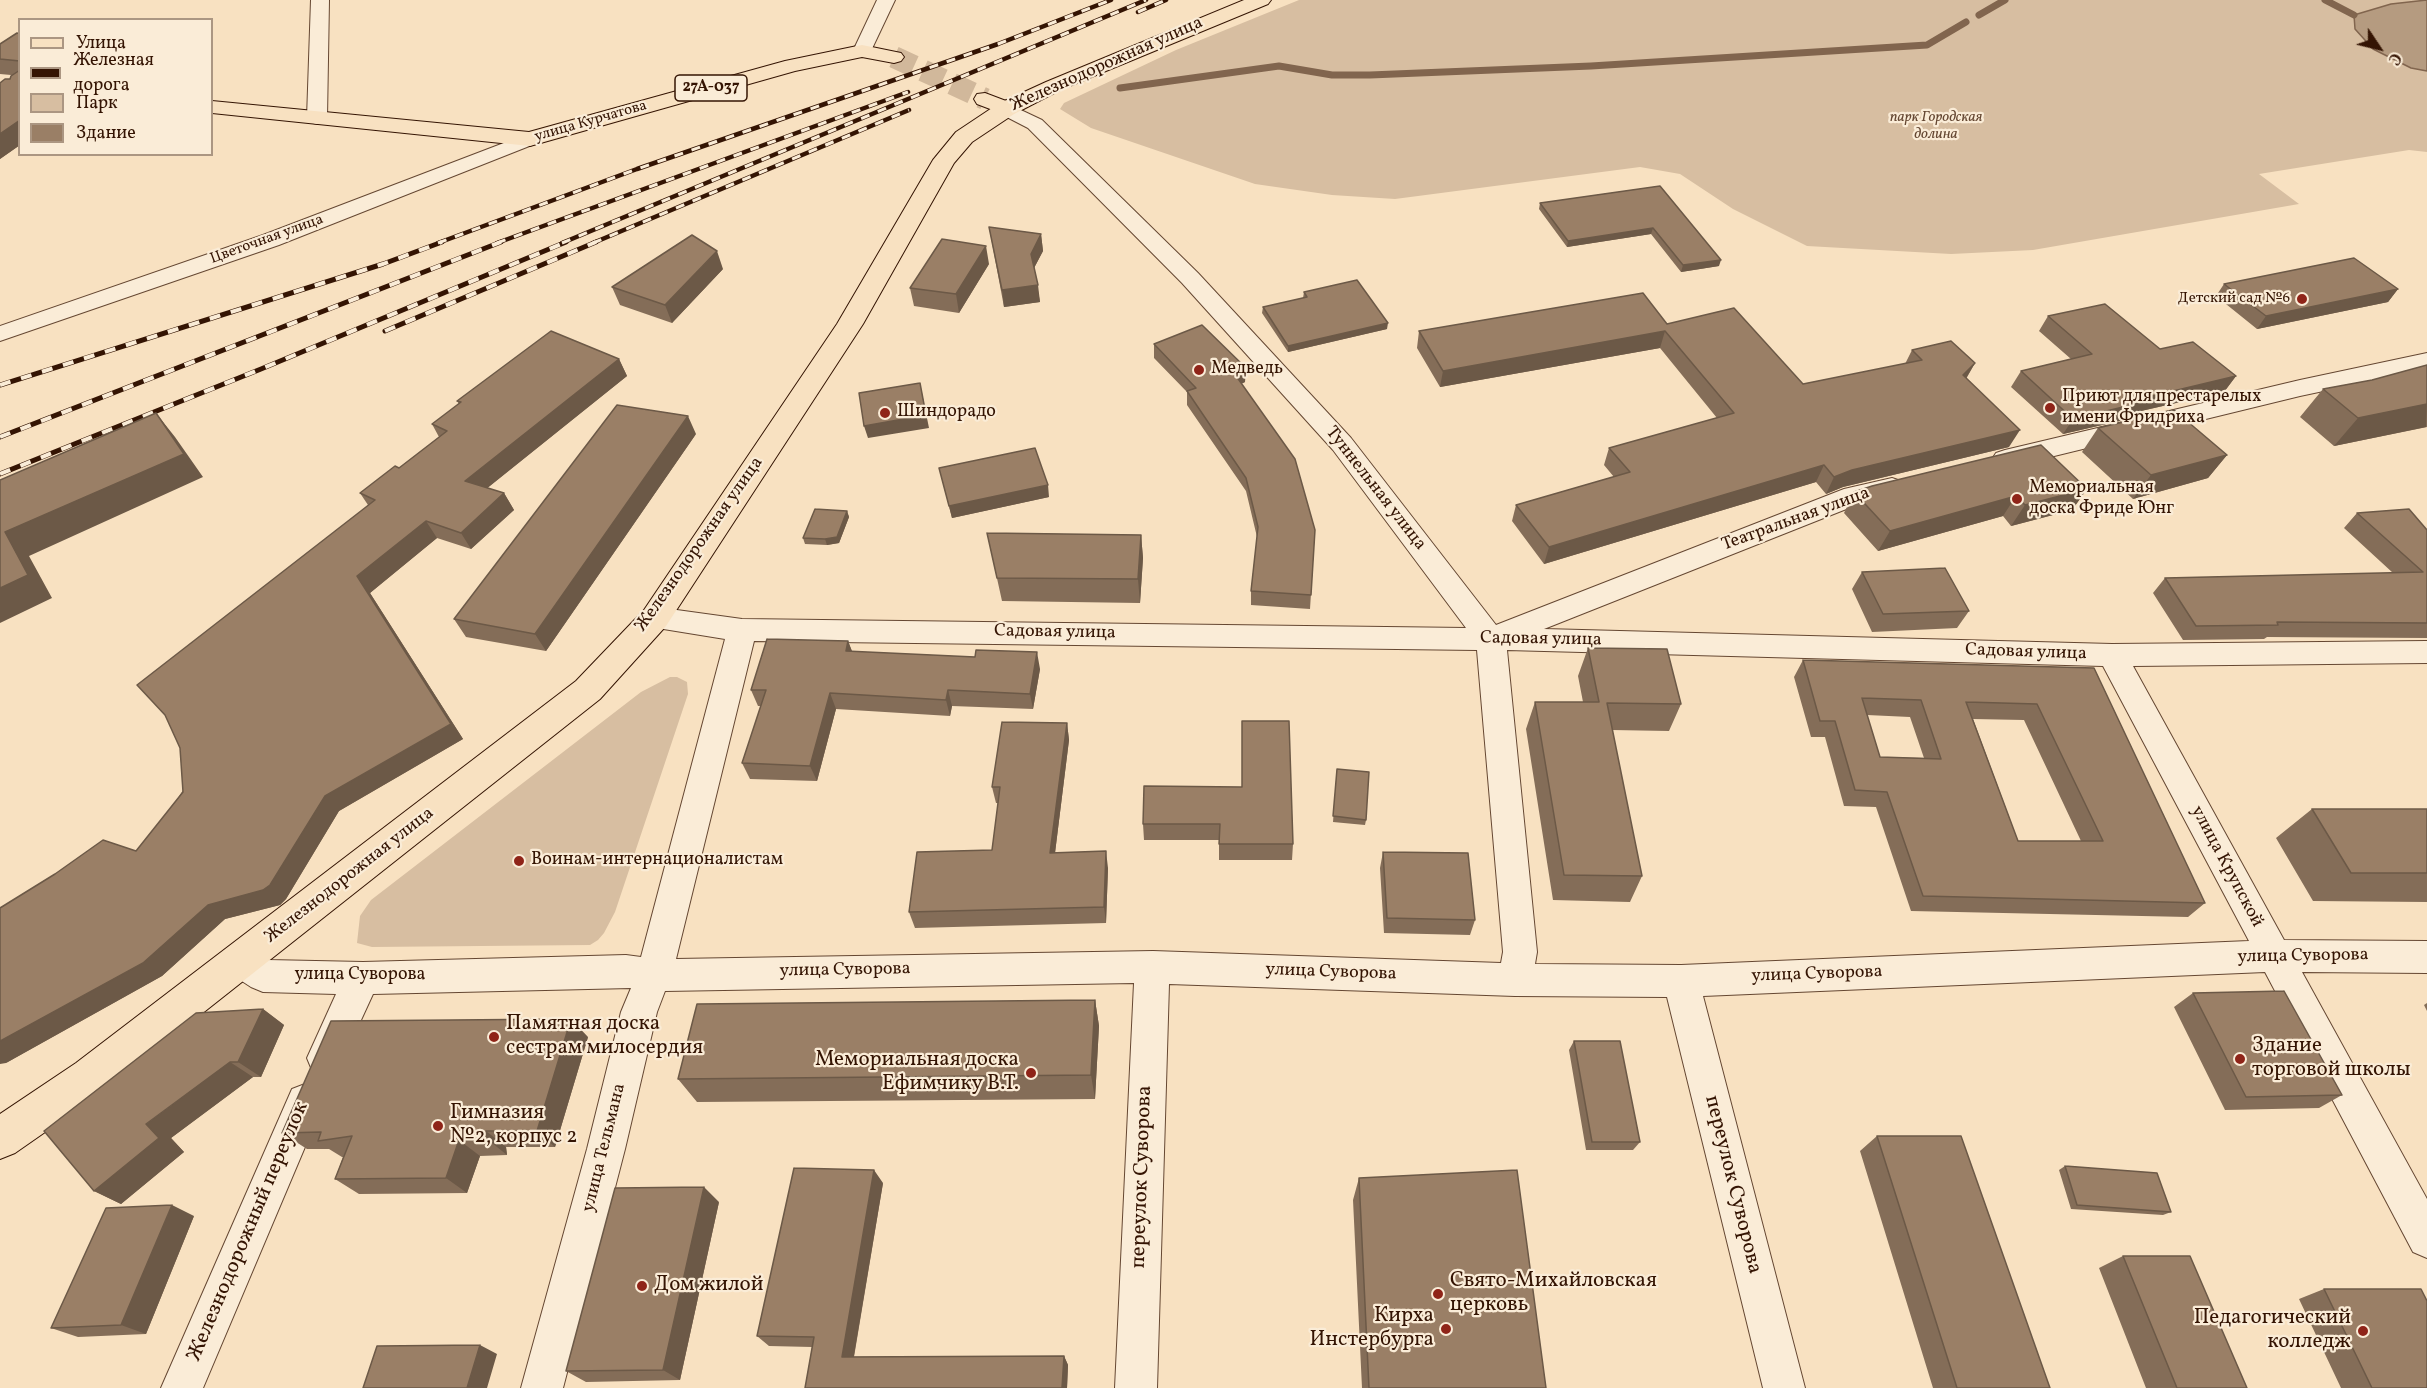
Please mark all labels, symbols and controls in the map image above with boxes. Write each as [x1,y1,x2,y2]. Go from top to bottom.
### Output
street label: Железнодорожная улица [1007,13,1207,117]
legend [18,18,213,156]
north arrow [2349,18,2409,78]
text: Улица [76,31,126,56]
text: Железная дорога [73,48,154,98]
text: С [2382,48,2406,69]
road number: 27А-037 [675,75,747,101]
text: Парк [76,91,118,116]
street label: улица Курчатова [533,97,649,147]
park label: парк Городская долина [1890,109,1982,144]
text: Здание [76,121,136,146]
street label: Цветочная улица [208,211,326,269]
place label: Детский сад №6 [2178,290,2290,308]
marker: Детский сад №6 [2295,292,2309,306]
place label: Медведь [1211,359,1283,381]
marker: Медведь [1192,363,1206,377]
place label: Приют для престарелых имени Фридриха [2062,387,2261,430]
marker: Приют для престарелых имени Фридриха [2043,401,2057,415]
place label: Шиндорадо [897,402,996,424]
marker: Шиндорадо [878,406,892,420]
street label: Туннельная улица [1320,423,1430,555]
street label: Железнодорожная улица [631,453,769,637]
place label: Мемориальная доска Фриде Юнг [2029,478,2174,520]
street label: Театральная улица [1719,483,1873,557]
marker: Мемориальная доска Фриде Юнг [2010,492,2024,506]
street label: Садовая улица [994,621,1116,645]
street label: Садовая улица [1480,628,1602,652]
street label: Садовая улица [1965,640,2087,666]
street label: Железнодорожная улица [261,803,439,949]
street label: улица Крупской [2185,803,2267,931]
place label: Воинам-интернационалистам [531,850,783,872]
marker: Воинам-интернационалистам [512,854,526,868]
street label: улица Суворова [2237,945,2369,969]
street label: улица Суворова [779,959,911,983]
street label: улица Суворова [1265,960,1397,986]
street label: улица Суворова [1751,962,1883,988]
street label: улица Суворова [294,965,426,987]
place label: Памятная доска сестрам милосердия [506,1012,703,1062]
marker: Памятная доска сестрам милосердия [487,1030,501,1044]
place label: Здание торговой школы [2252,1034,2411,1084]
place label: Мемориальная доска Ефимчику В.Т. [815,1048,1019,1098]
marker: Здание торговой школы [2233,1052,2247,1066]
marker: Мемориальная доска Ефимчику В.Т. [1024,1066,1038,1080]
street label: улица Тельмана [579,1082,631,1214]
street label: переулок Суворова [1127,1085,1159,1269]
street label: переулок Суворова [1698,1093,1766,1277]
street label: Железнодорожный переулок [183,1098,315,1366]
place label: Гимназия №2, корпус 2 [450,1101,578,1151]
marker: Гимназия №2, корпус 2 [431,1119,445,1133]
place label: Свято-Михайловская церковь [1450,1269,1657,1319]
place label: Дом жилой [654,1273,764,1299]
marker: Дом жилой [635,1279,649,1293]
marker: Свято-Михайловская церковь [1431,1287,1445,1301]
place label: Кирха Инстербурга [1309,1304,1434,1354]
place label: Педагогический колледж [2194,1306,2351,1356]
marker: Кирха Инстербурга [1439,1322,1453,1336]
marker: Педагогический колледж [2356,1324,2370,1338]

